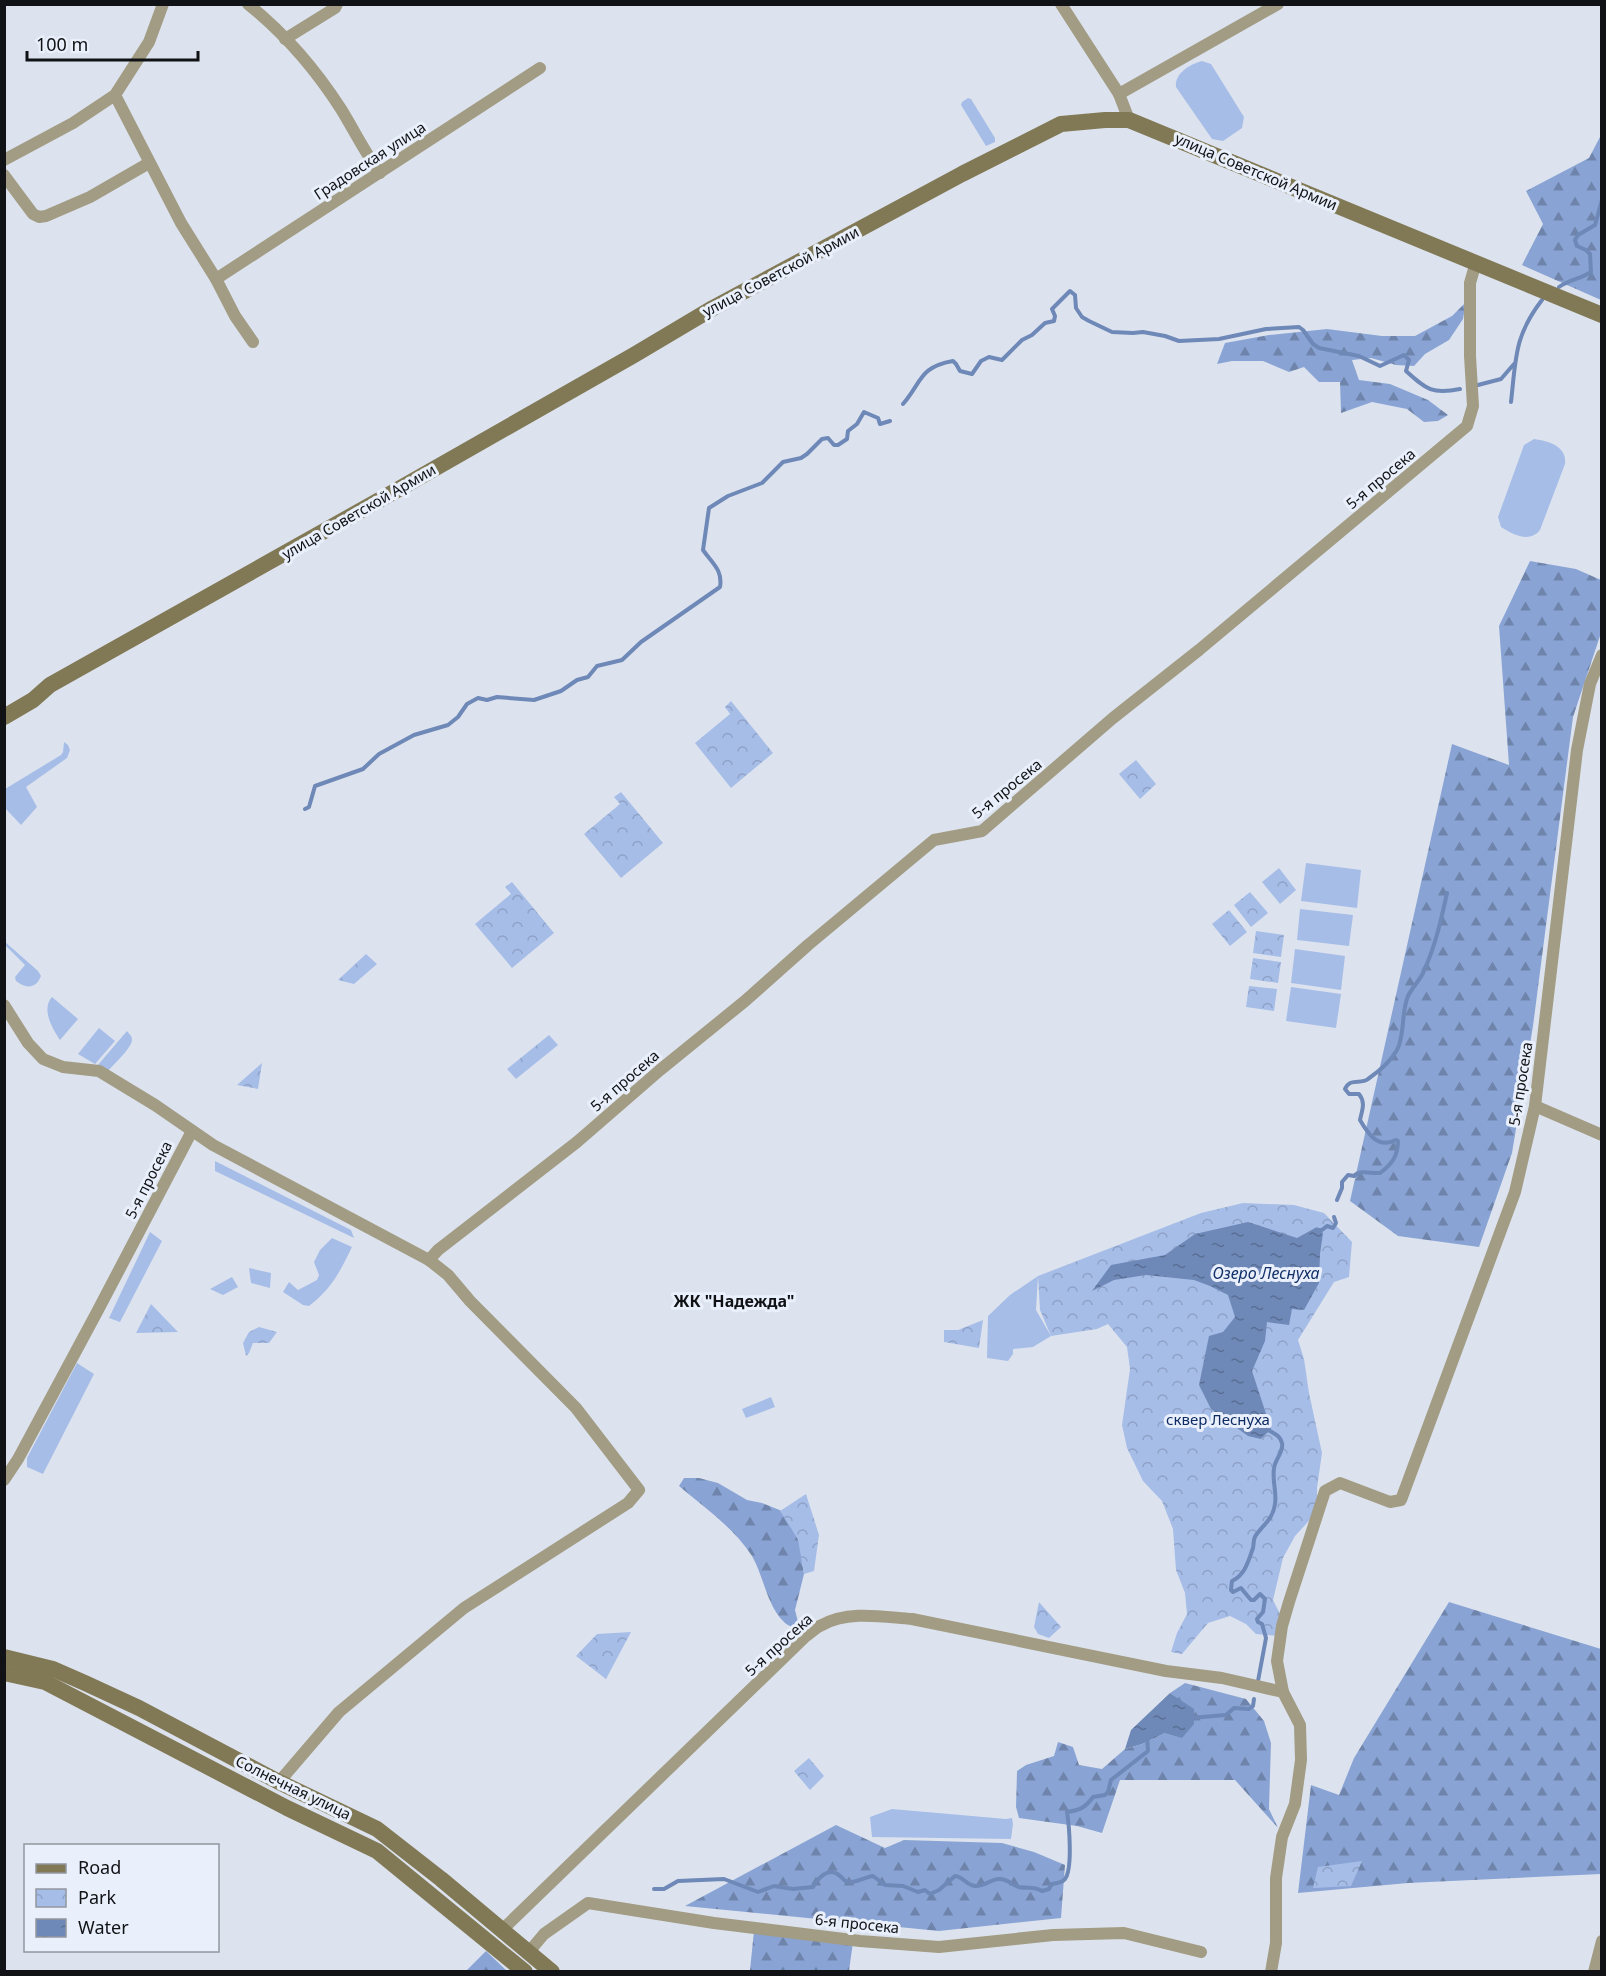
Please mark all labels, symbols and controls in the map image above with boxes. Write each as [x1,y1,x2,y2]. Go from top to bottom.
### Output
scale bar [27,24,198,62]
text: 100 m [36,32,88,56]
street label: Градовская улица [310,116,429,204]
street label: улица Советской Армии [1172,128,1341,214]
street label: улица Советской Армии [699,221,862,321]
street label: 5-я просека [1342,443,1419,513]
street label: улица Советской Армии [278,459,439,563]
street label: 5-я просека [967,754,1046,823]
street label: 5-я просека [1504,1040,1537,1127]
street label: 5-я просека [586,1045,663,1116]
street label: 5-я просека [120,1137,176,1222]
water label: Озеро Леснуха [1212,1262,1320,1284]
district label: ЖК "Надежда" [673,1290,795,1312]
park label: сквер Леснуха [1166,1409,1270,1429]
street label: 5-я просека [740,1609,816,1680]
street label: Солнечная улица [232,1750,354,1824]
legend [24,1844,219,1952]
text: Road [78,1855,121,1879]
text: Park [78,1885,116,1909]
street label: 6-я просека [814,1909,900,1937]
text: Water [78,1915,129,1939]

